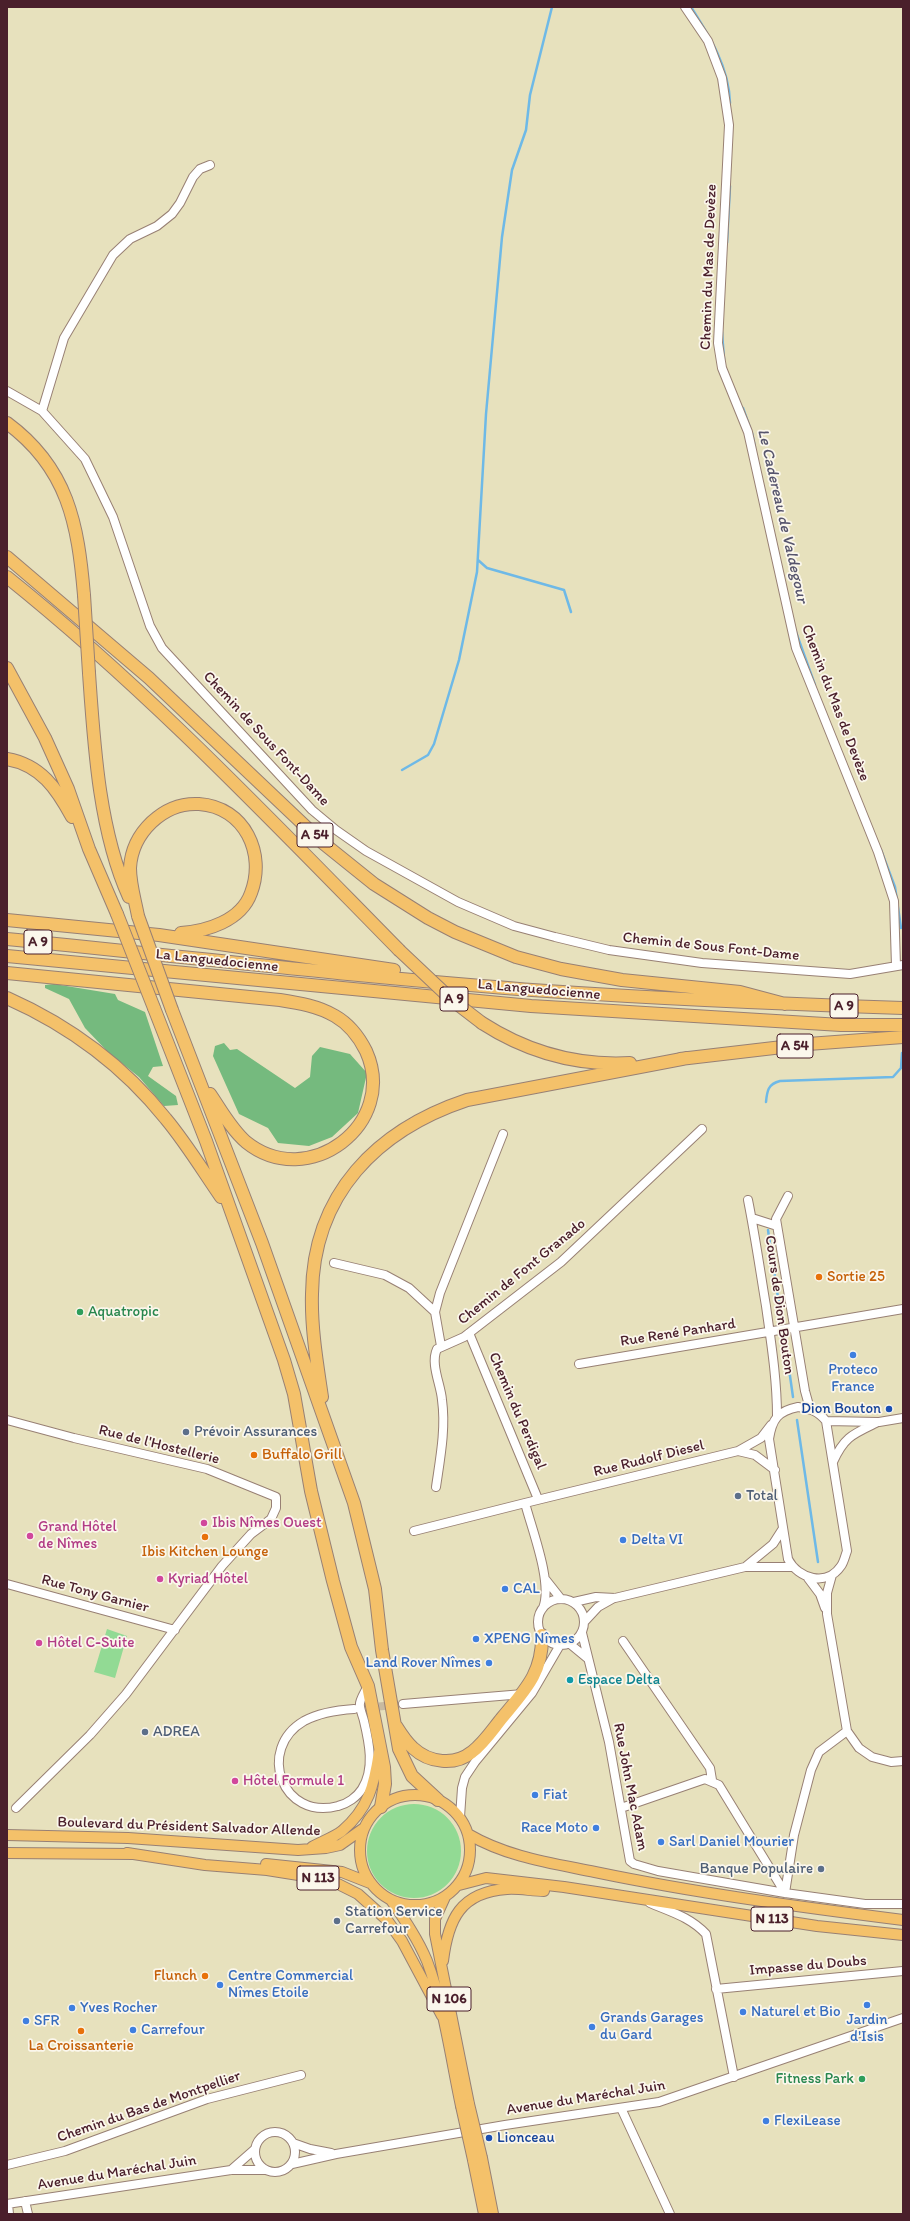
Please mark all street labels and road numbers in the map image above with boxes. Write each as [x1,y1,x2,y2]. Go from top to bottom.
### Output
street label: Chemin du Mas de Devèze [697,184,721,350]
street label: Chemin du Mas de Devèze [797,622,873,784]
street label: Chemin de Sous Font-Dame [199,668,333,810]
road number: A 54 [297,823,333,847]
street label: Chemin de Sous Font-Dame [622,929,800,965]
road number: A 9 [24,930,52,954]
street label: La Languedocienne [155,946,279,976]
street label: La Languedocienne [477,976,601,1004]
road number: A 9 [440,987,468,1011]
road number: A 9 [830,994,858,1018]
road number: A 54 [777,1034,813,1058]
street label: Chemin de Font Granado [455,1215,589,1329]
street label: Cours de Dion Bouton [760,1234,798,1376]
street label: Rue René Panhard [619,1315,737,1351]
street label: Chemin du Perdigal [484,1350,550,1472]
street label: Rue de l'Hostellerie [97,1421,221,1469]
street label: Rue Rudolf Diesel [592,1437,706,1481]
street label: Rue Tony Garnier [39,1571,151,1617]
street label: Rue John Mac Adam [609,1722,651,1852]
street label: Boulevard du Président Salvador Allende [57,1813,321,1841]
road number: N 113 [297,1866,339,1890]
road number: N 113 [751,1907,793,1931]
street label: Impasse du Doubs [749,1952,867,1980]
road number: N 106 [427,1987,471,2011]
street label: Chemin du Bas de Montpellier [55,2067,243,2147]
street label: Avenue du Maréchal Juin [505,2077,667,2119]
street label: Avenue du Maréchal Juin [36,2152,198,2194]

